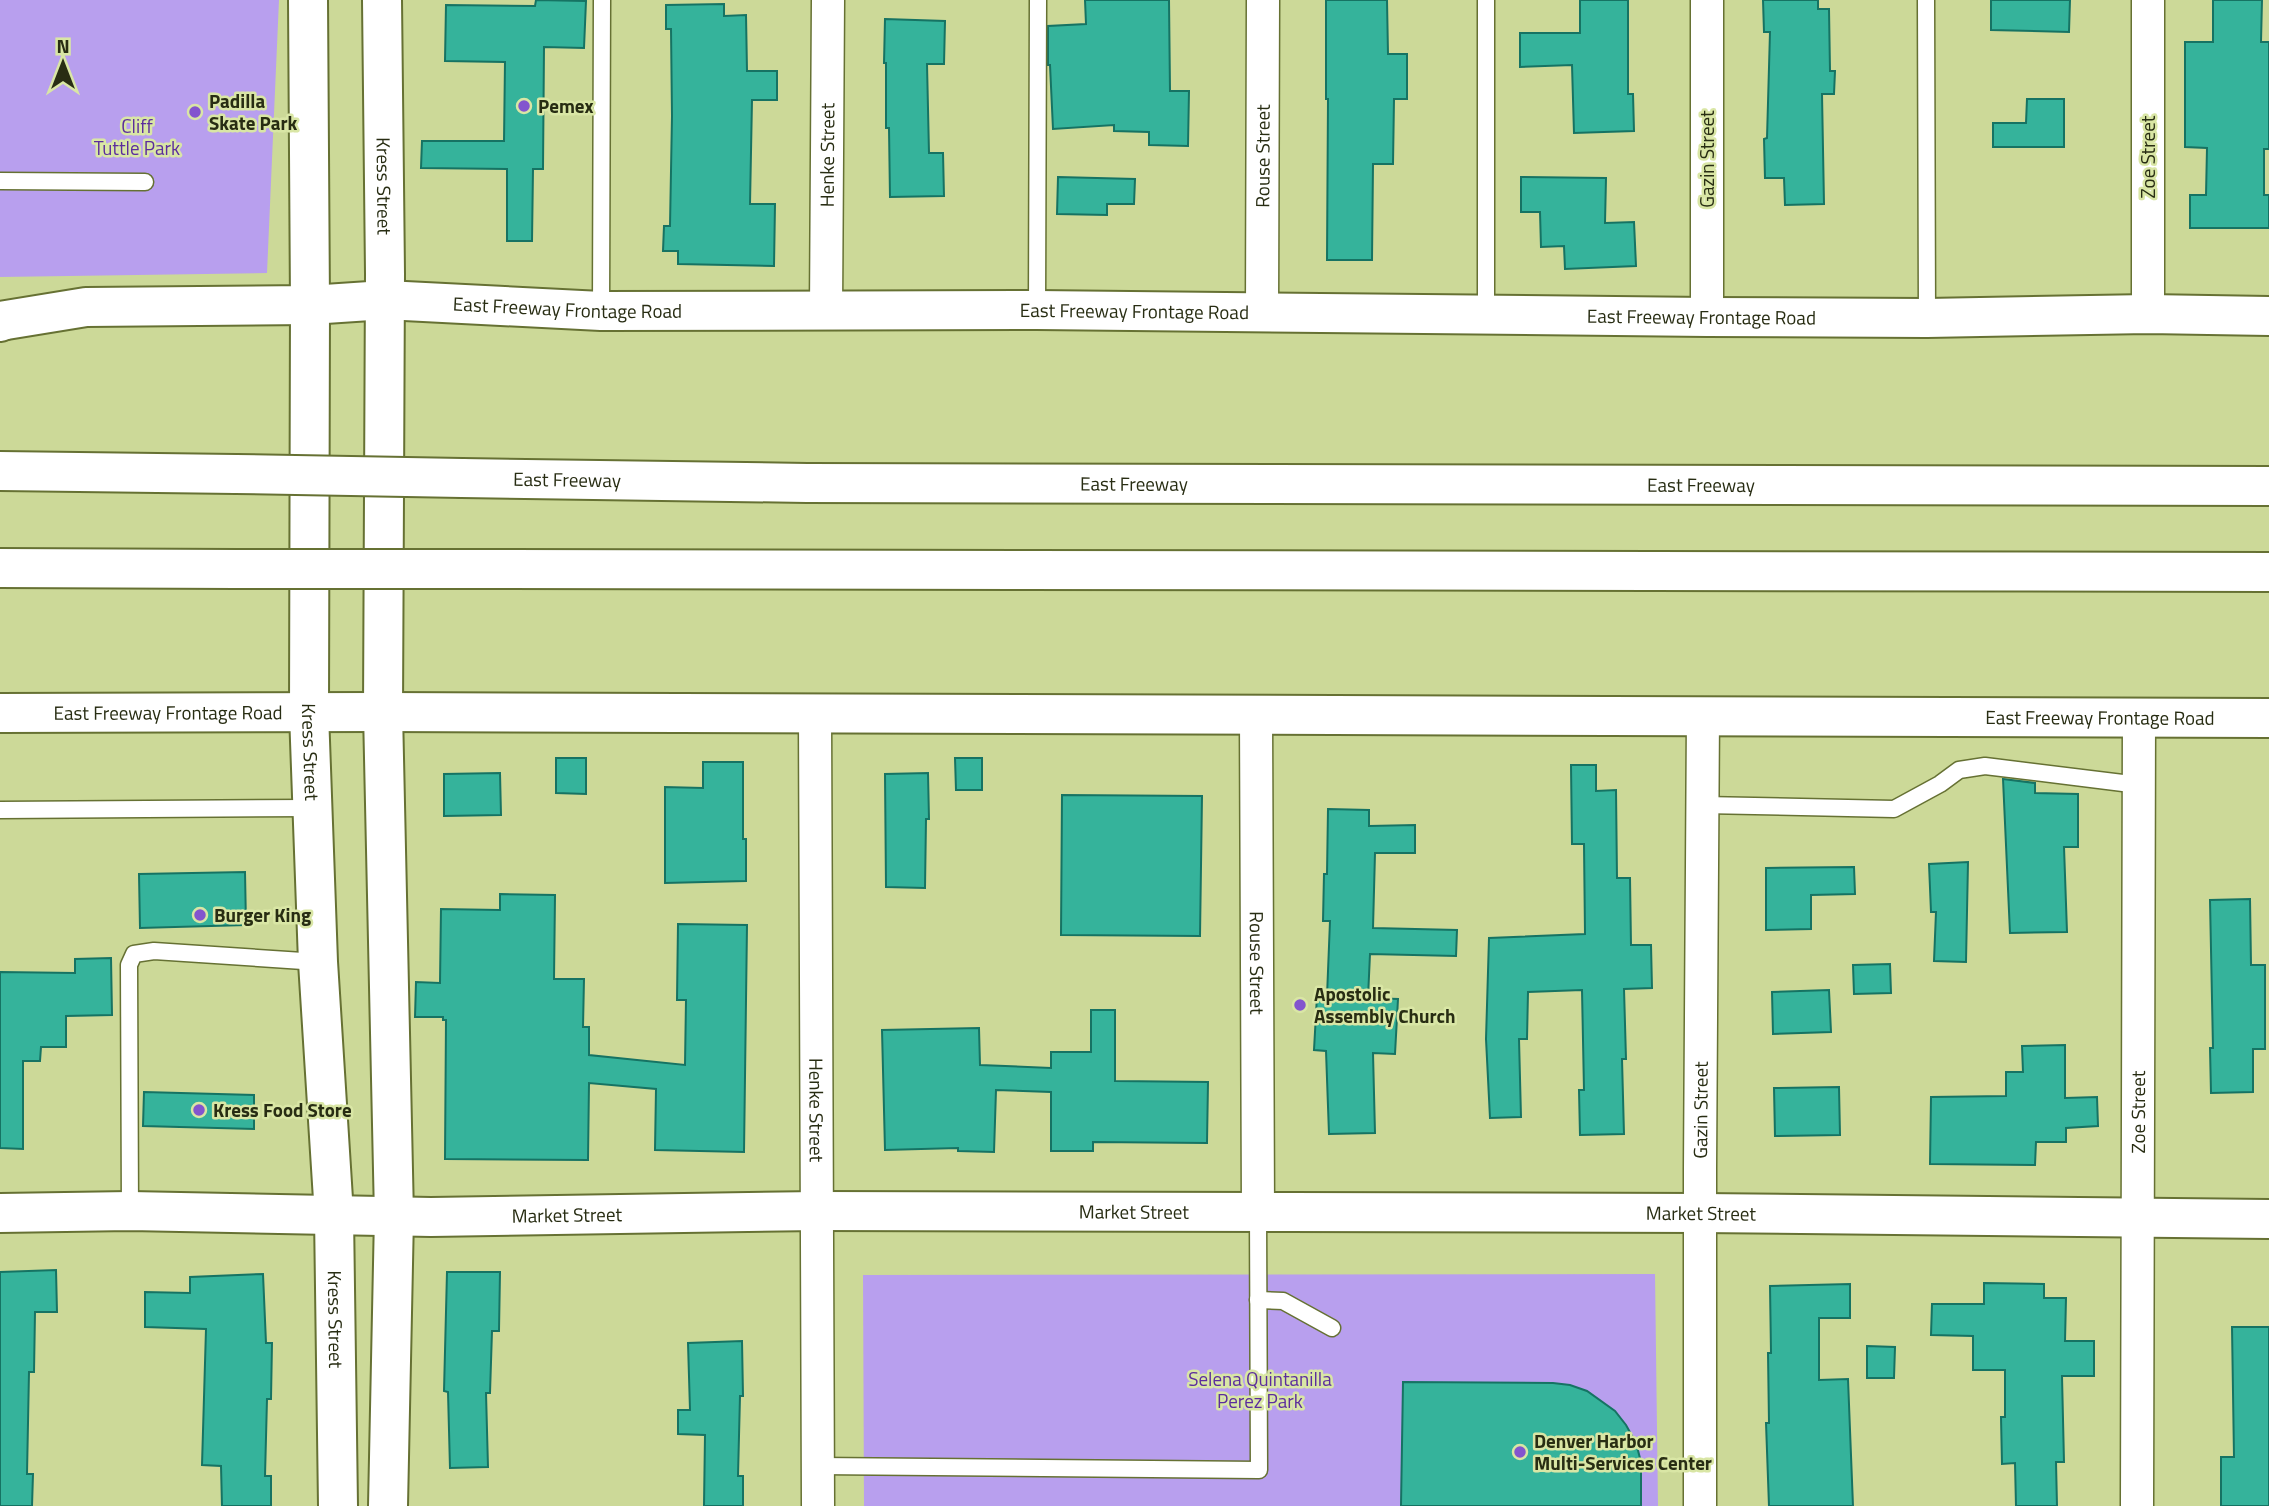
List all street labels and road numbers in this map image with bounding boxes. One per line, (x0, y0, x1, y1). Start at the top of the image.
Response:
street label: Henke Street (812, 102, 841, 207)
street label: Rouse Street (1247, 104, 1277, 208)
street label: Gazin Street (1692, 110, 1721, 208)
street label: Zoe Street (2133, 115, 2162, 198)
street label: Kress Street (370, 137, 400, 235)
street label: East Freeway Frontage Road (452, 288, 682, 325)
street label: East Freeway Frontage Road (1020, 295, 1249, 326)
street label: East Freeway Frontage Road (1587, 301, 1816, 331)
street label: East Freeway (513, 464, 621, 494)
street label: East Freeway (1080, 469, 1188, 498)
street label: East Freeway (1647, 470, 1755, 499)
street label: East Freeway Frontage Road (53, 697, 283, 727)
street label: East Freeway Frontage Road (1985, 702, 2215, 732)
street label: Kress Street (295, 703, 327, 802)
street label: Rouse Street (1243, 911, 1272, 1015)
street label: Henke Street (802, 1058, 832, 1162)
street label: Gazin Street (1685, 1061, 1715, 1159)
street label: Zoe Street (2123, 1070, 2152, 1153)
street label: Market Street (1079, 1197, 1189, 1226)
street label: Market Street (1646, 1198, 1757, 1228)
street label: Market Street (511, 1199, 623, 1230)
street label: Kress Street (321, 1270, 351, 1369)

